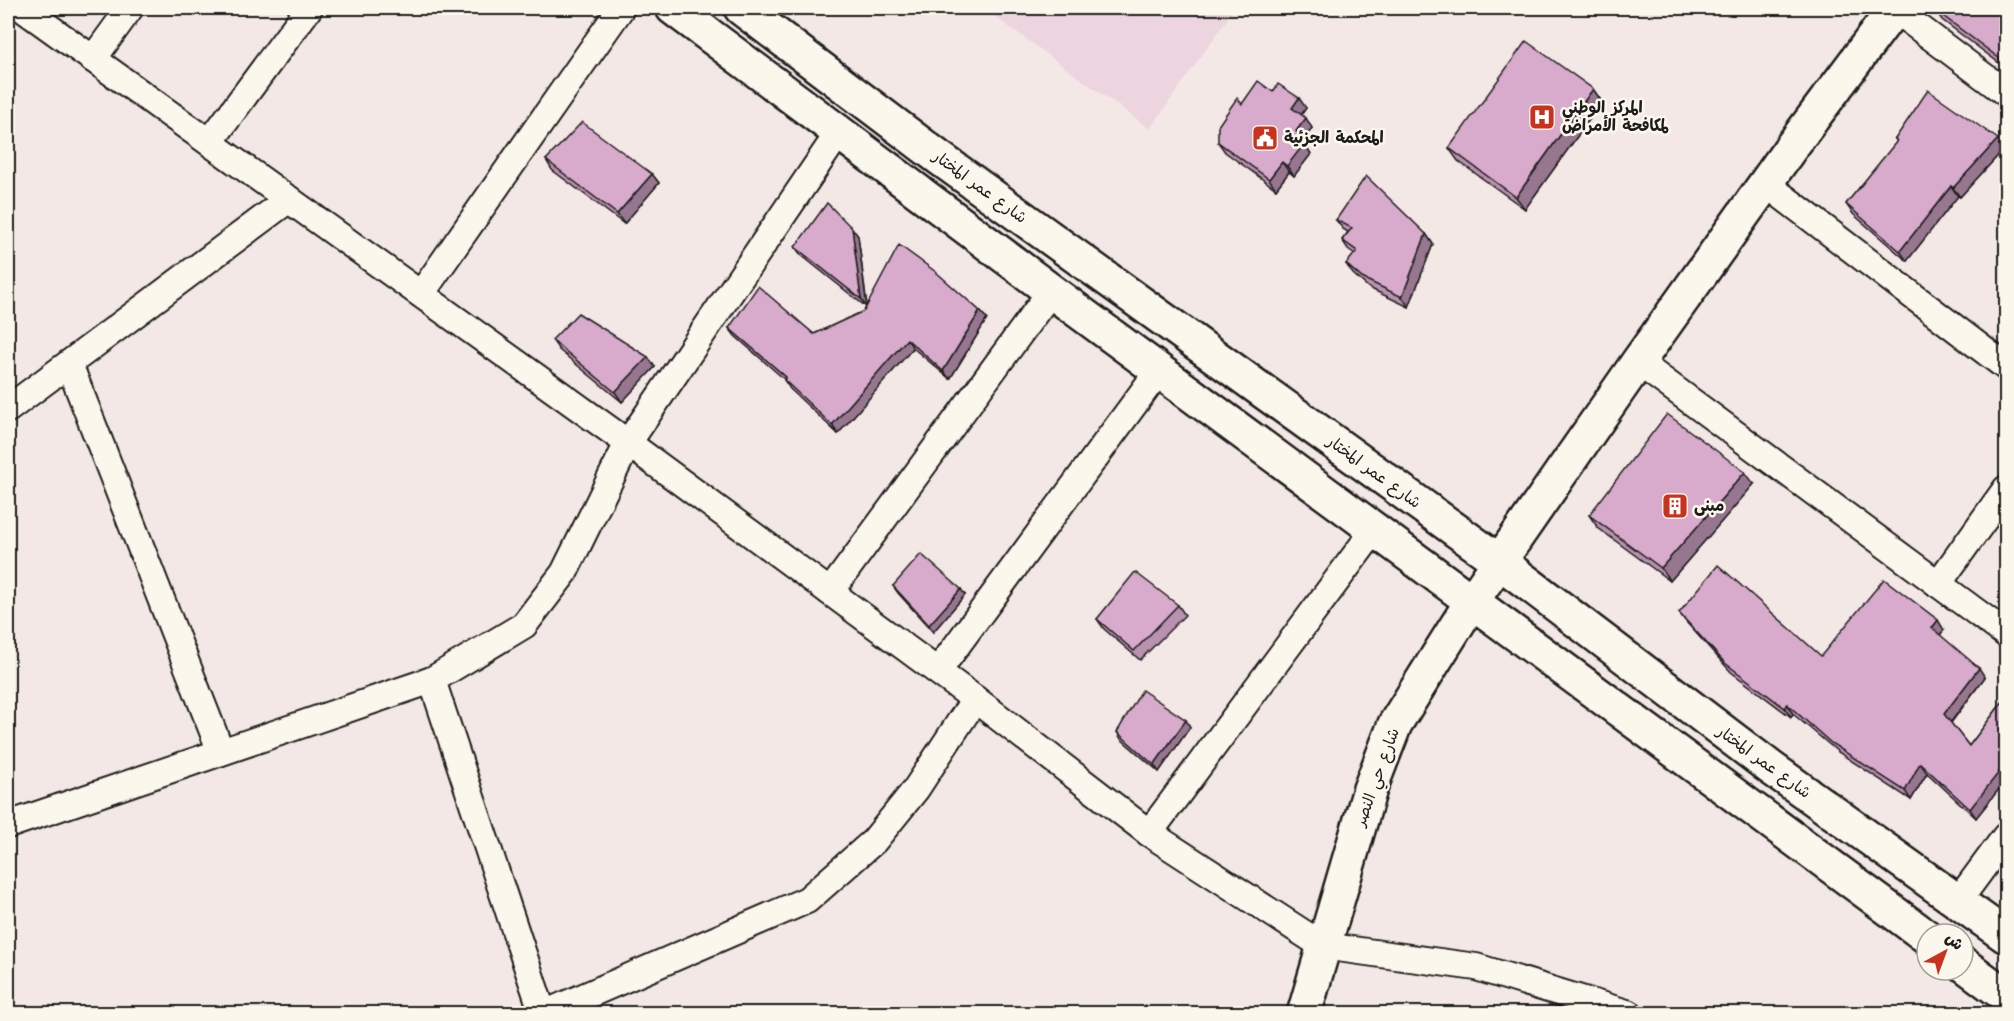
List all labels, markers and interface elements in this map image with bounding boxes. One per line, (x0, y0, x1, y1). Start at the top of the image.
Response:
place label: المركز الوطني لمكافحة الأمراض (1562, 97, 1669, 137)
hospital icon: المركز الوطني لمكافحة الأمراض (1527, 102, 1557, 132)
public building icon: المحكمة الجزئية (1250, 123, 1280, 153)
place label: المحكمة الجزئية (1284, 127, 1384, 149)
street label: شارع عمر المختار (927, 144, 1031, 229)
street label: شارع عمر المختار (1321, 429, 1425, 514)
building icon: مبنى (1660, 491, 1690, 521)
place label: مبنى (1694, 495, 1724, 517)
street label: شارع عمر المختار (1711, 719, 1815, 804)
street label: شارع حي النصر (1348, 725, 1408, 832)
north arrow (1915, 922, 1975, 982)
text: ش (1940, 927, 1968, 956)

